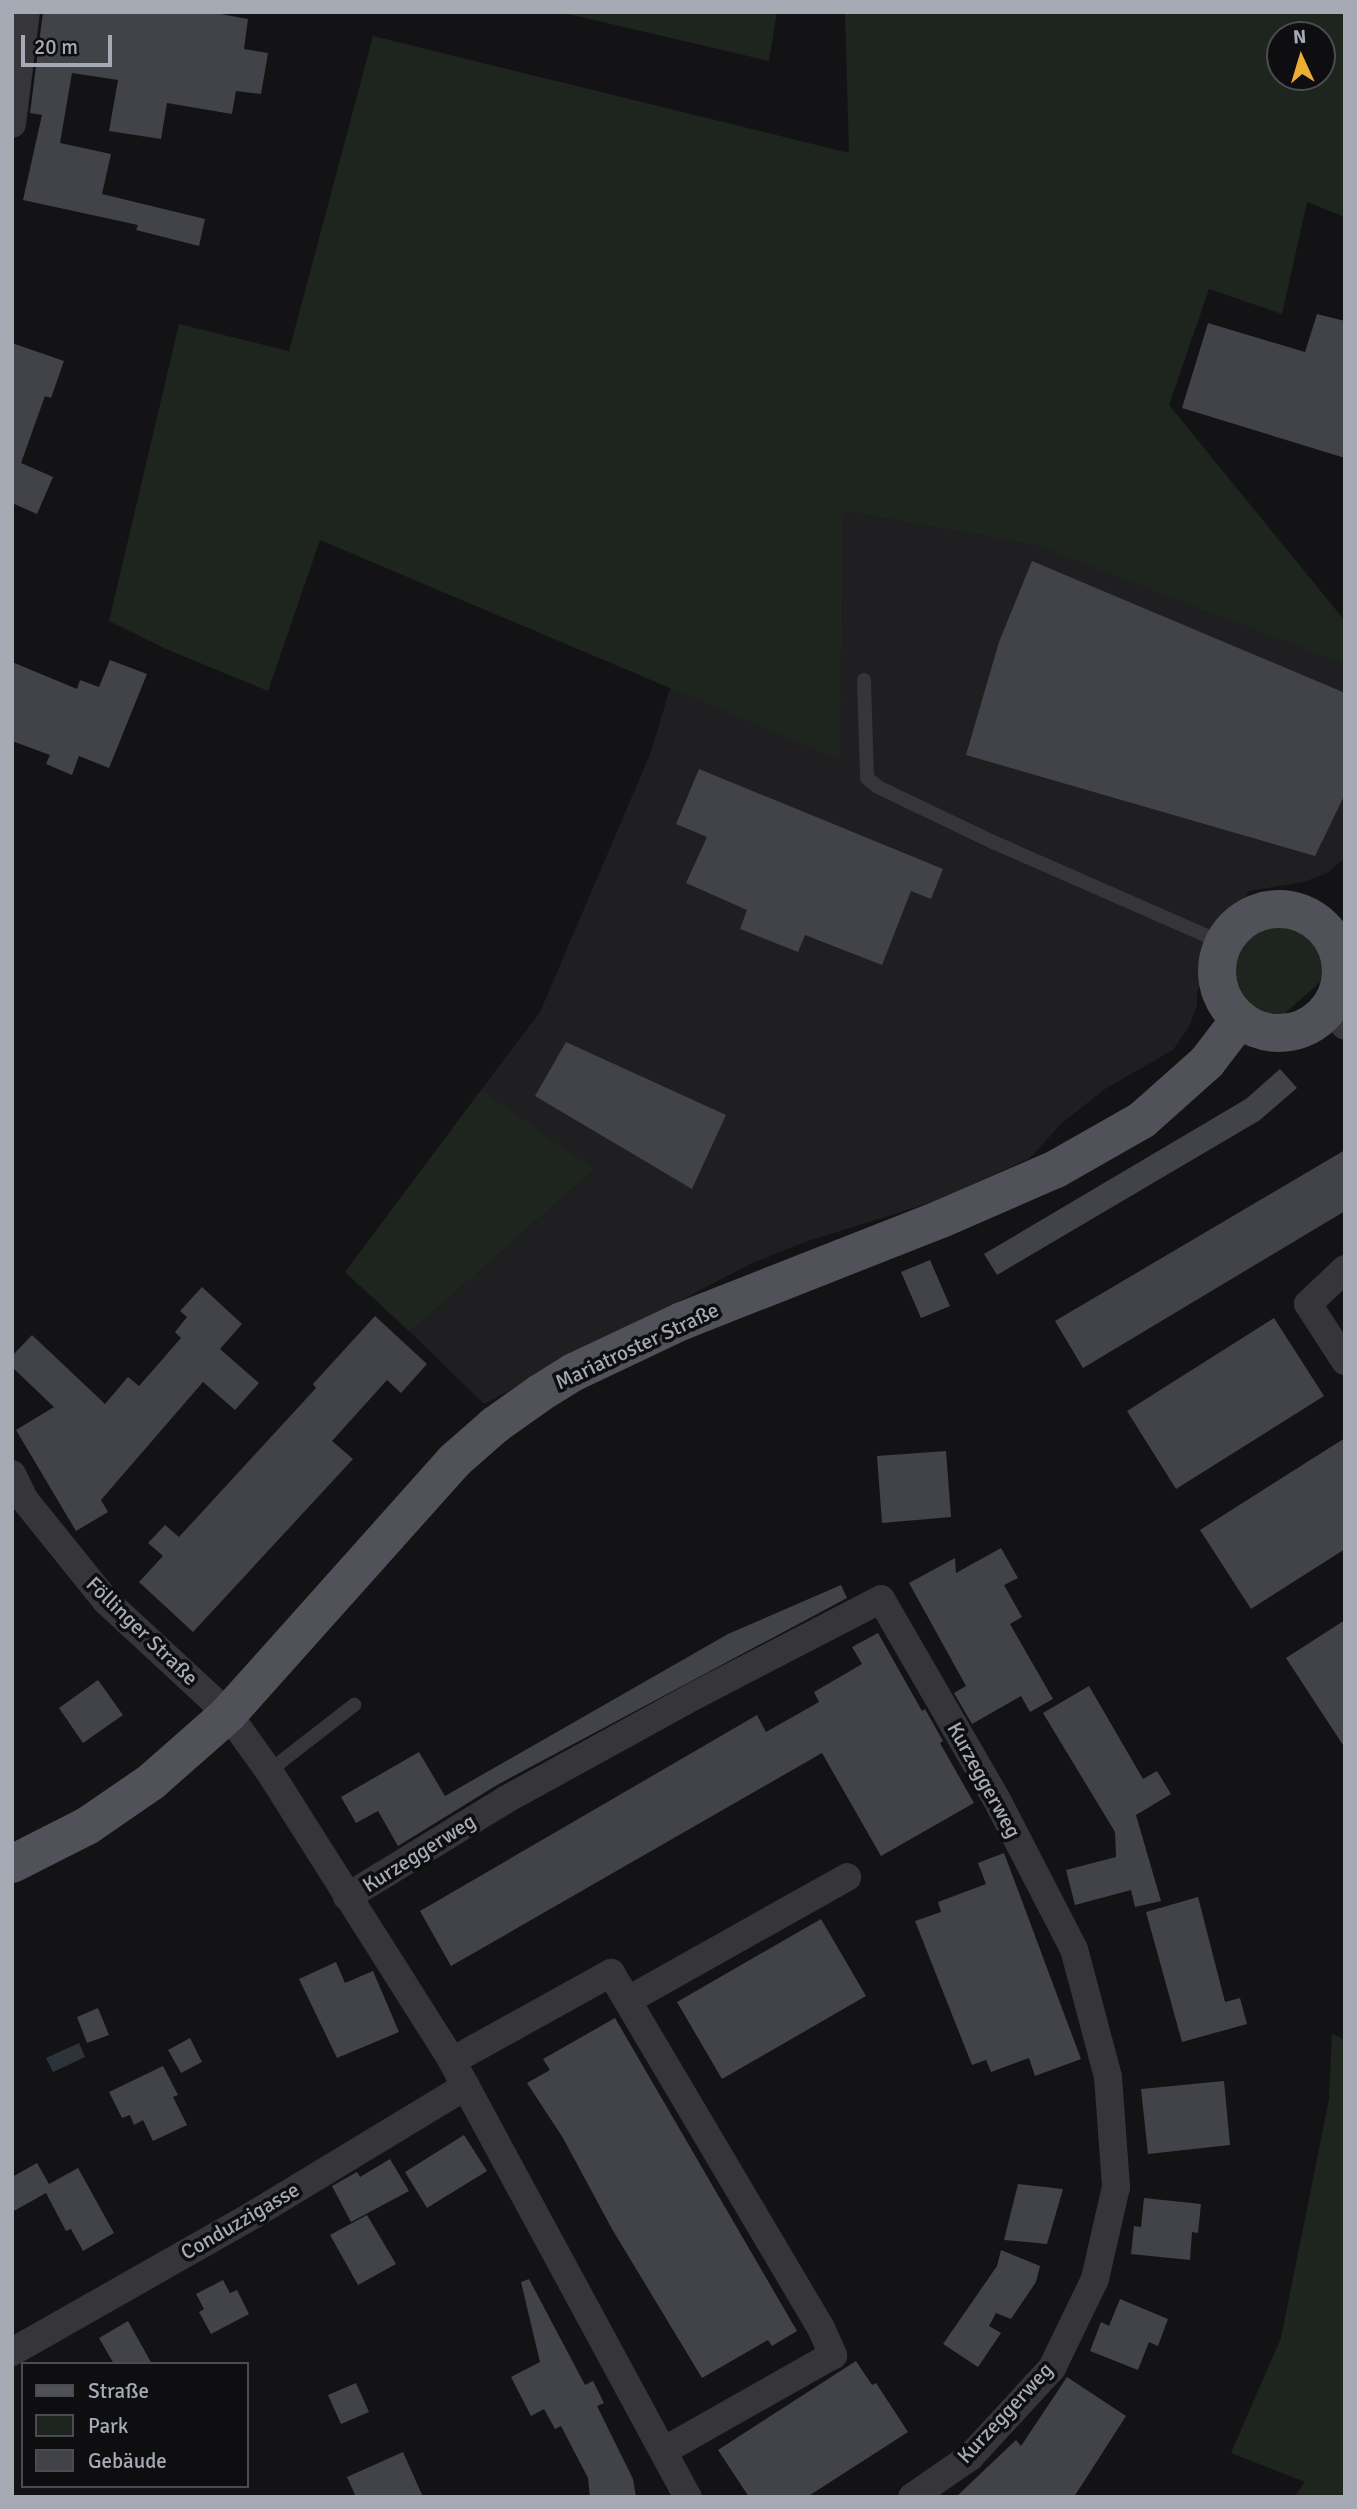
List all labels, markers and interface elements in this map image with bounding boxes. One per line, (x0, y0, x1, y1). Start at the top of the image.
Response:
scale bar (24, 21, 116, 65)
north arrow (1266, 21, 1336, 91)
text: N (1292, 25, 1307, 49)
text: 20 m (34, 34, 78, 60)
street label: Mariatroster Straße (551, 1297, 723, 1395)
street label: Föllinger Straße (81, 1571, 203, 1691)
street label: Kurzeggerweg (942, 1718, 1026, 1842)
street label: Kurzeggerweg (358, 1808, 480, 1898)
street label: Conduzzigasse (176, 2177, 304, 2265)
street label: Kurzeggerweg (952, 2357, 1058, 2469)
legend (21, 2362, 248, 2488)
text: Straße (88, 2378, 149, 2404)
text: Park (88, 2413, 128, 2439)
text: Gebäude (88, 2448, 167, 2474)

